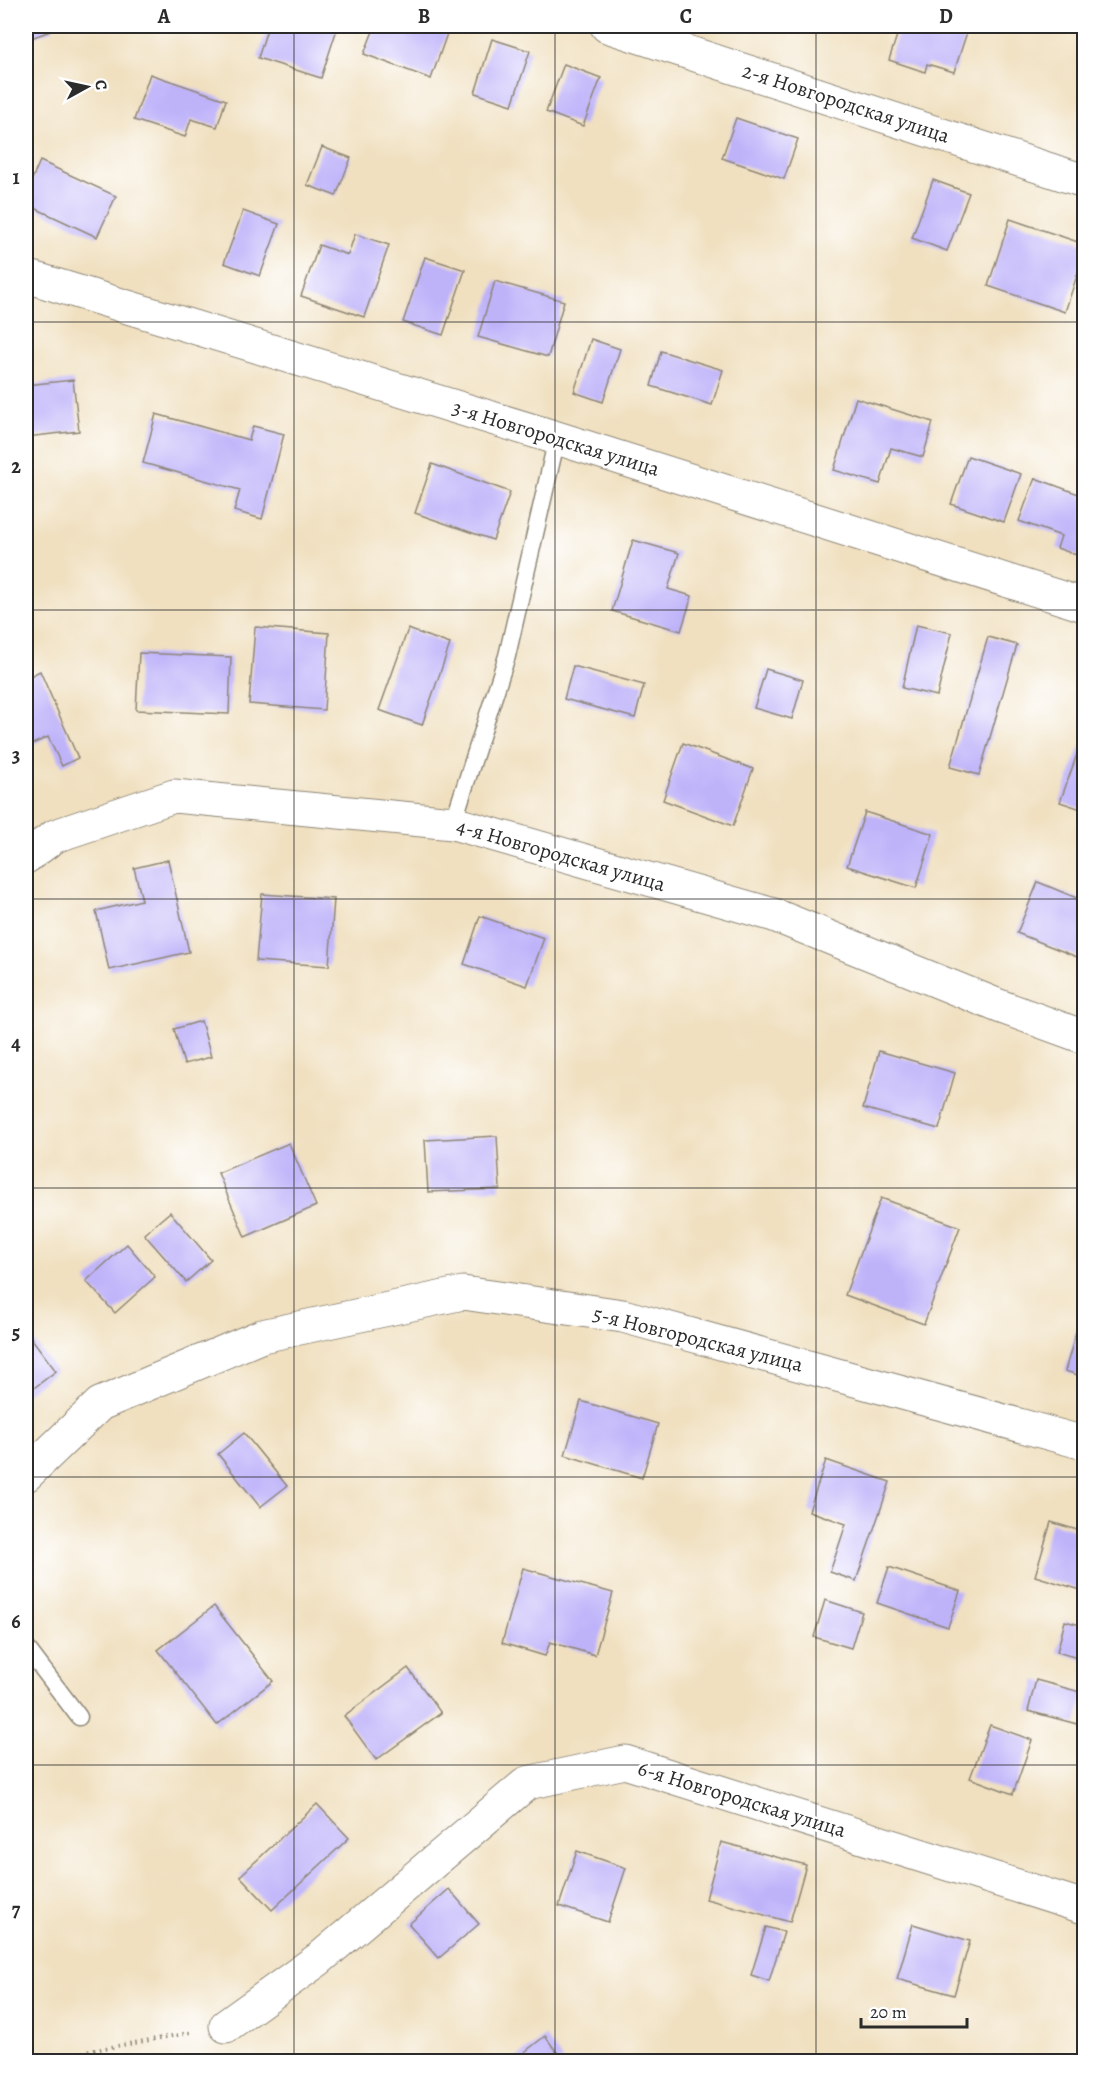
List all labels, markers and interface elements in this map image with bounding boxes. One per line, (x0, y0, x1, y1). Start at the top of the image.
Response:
text: A (157, 3, 171, 30)
text: B (418, 3, 430, 30)
text: C (680, 3, 692, 30)
text: D (939, 3, 953, 30)
street label: 2-я Новгородская улица (739, 56, 954, 150)
north arrow (57, 57, 117, 117)
text: С (89, 79, 112, 92)
text: 1 (12, 164, 20, 191)
street label: 3-я Новгородская улица (449, 393, 663, 483)
text: 2 (11, 453, 21, 480)
text: 3 (12, 742, 20, 769)
street label: 4-я Новгородская улица (453, 812, 669, 898)
text: 4 (11, 1030, 21, 1057)
street label: 5-я Новгородская улица (590, 1299, 806, 1379)
text: 5 (12, 1319, 20, 1346)
text: 6 (11, 1608, 21, 1635)
street label: 6-я Новгородская улица (635, 1754, 850, 1844)
text: 7 (12, 1896, 21, 1923)
scale bar (861, 1991, 968, 2029)
text: 20 m (870, 2000, 907, 2024)

